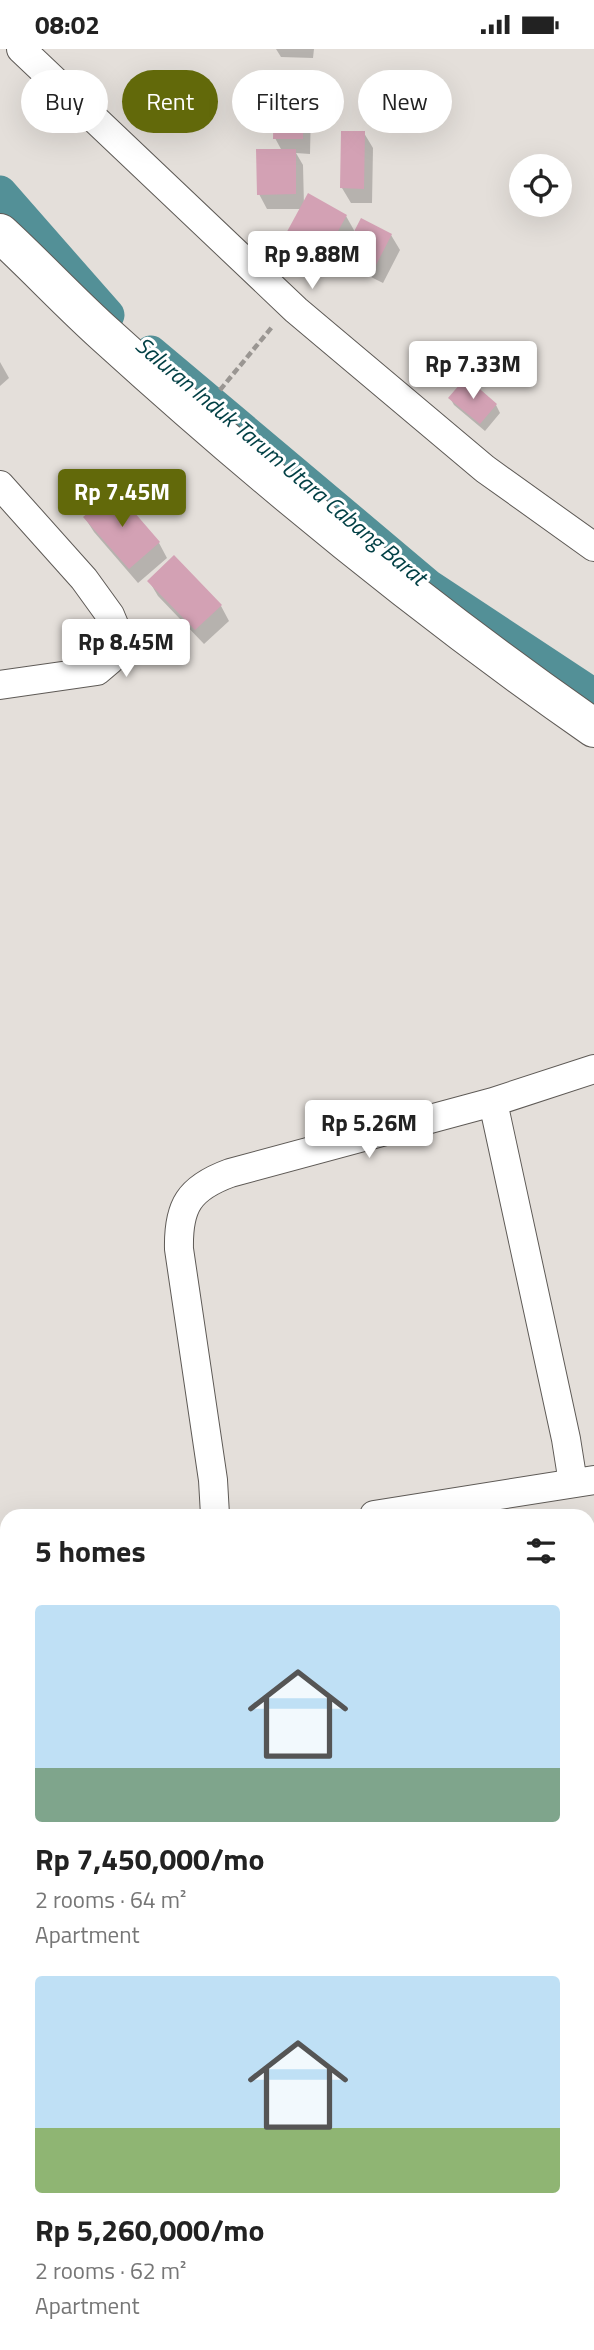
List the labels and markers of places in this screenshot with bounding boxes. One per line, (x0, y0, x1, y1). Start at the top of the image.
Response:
pin: Rp 9.88M (240, 231, 384, 291)
pin: Rp 7.33M (401, 341, 545, 401)
pin: Rp 7.45M (50, 469, 194, 529)
pin: Rp 8.45M (54, 619, 198, 679)
pin: Rp 5.26M (297, 1101, 441, 1160)

